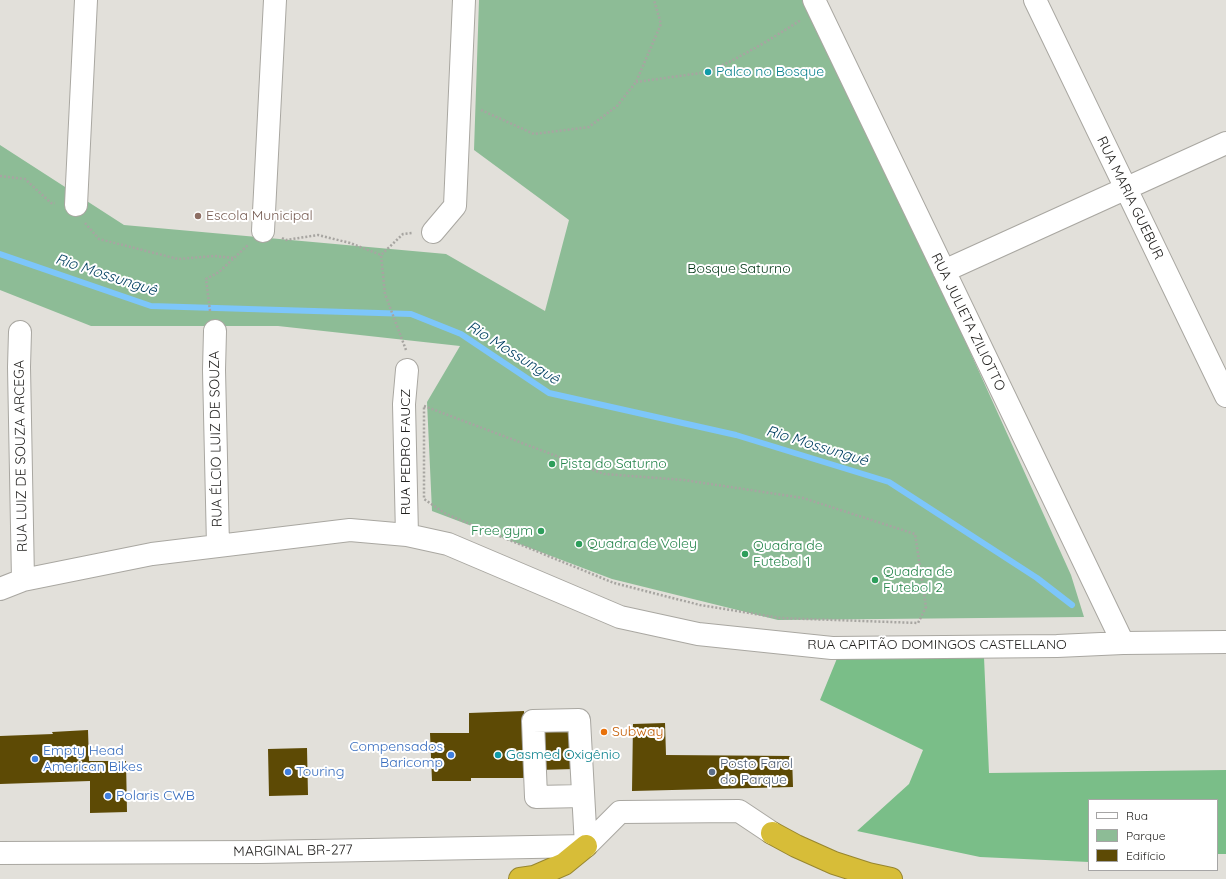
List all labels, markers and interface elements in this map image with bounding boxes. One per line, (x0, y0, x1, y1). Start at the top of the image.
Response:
place label: Palco no Bosque (716, 64, 824, 80)
marker: Palco no Bosque (703, 67, 713, 77)
street label: RUA MARIA GUEBUR (1093, 134, 1167, 262)
place label: Escola Municipal (206, 208, 313, 224)
marker: Escola Municipal (193, 211, 203, 221)
water label: Rio Mossunguê (53, 250, 159, 300)
street label: RUA JULIETA ZILIOTTO (927, 250, 1009, 394)
park label: Bosque Saturno (687, 261, 791, 277)
water label: Rio Mossunguê (464, 317, 562, 389)
street label: RUA ÉLCIO LUIZ DE SOUZA (206, 351, 226, 527)
street label: RUA LUIZ DE SOUZA ARCEGA (11, 360, 31, 552)
street label: RUA PEDRO FAUCZ (398, 389, 414, 515)
water label: Rio Mossunguê (764, 422, 870, 470)
place label: Pista do Saturno (560, 456, 667, 472)
marker: Pista do Saturno (547, 459, 557, 469)
place label: Free gym (471, 523, 533, 539)
marker: Free gym (536, 526, 546, 536)
place label: Quadra de Voley (587, 536, 697, 552)
place label: Quadra de Futebol 1 (753, 538, 823, 570)
marker: Quadra de Voley (574, 539, 584, 549)
marker: Quadra de Futebol 1 (740, 549, 750, 559)
place label: Quadra de Futebol 2 (883, 564, 953, 596)
marker: Quadra de Futebol 2 (870, 575, 880, 585)
street label: RUA CAPITÃO DOMINGOS CASTELLANO (807, 637, 1067, 653)
place label: Subway (612, 724, 663, 740)
marker: Subway (599, 727, 609, 737)
place label: Compensados Baricomp (349, 739, 443, 772)
place label: Empty Head American Bikes (43, 743, 143, 776)
place label: Gasmed Oxigênio (506, 747, 620, 763)
marker: Compensados Baricomp (446, 750, 456, 760)
marker: Gasmed Oxigênio (493, 750, 503, 760)
marker: Empty Head American Bikes (30, 754, 40, 764)
place label: Posto Farol do Parque (720, 756, 793, 788)
place label: Touring (296, 764, 344, 780)
marker: Touring (283, 767, 293, 777)
marker: Posto Farol do Parque (707, 767, 717, 777)
place label: Polaris CWB (116, 788, 195, 804)
marker: Polaris CWB (103, 791, 113, 801)
legend (1088, 799, 1218, 871)
text: Rua (1126, 808, 1148, 823)
text: Parque (1126, 828, 1166, 843)
street label: MARGINAL BR-277 (233, 842, 353, 860)
text: Edifício (1126, 848, 1166, 863)

